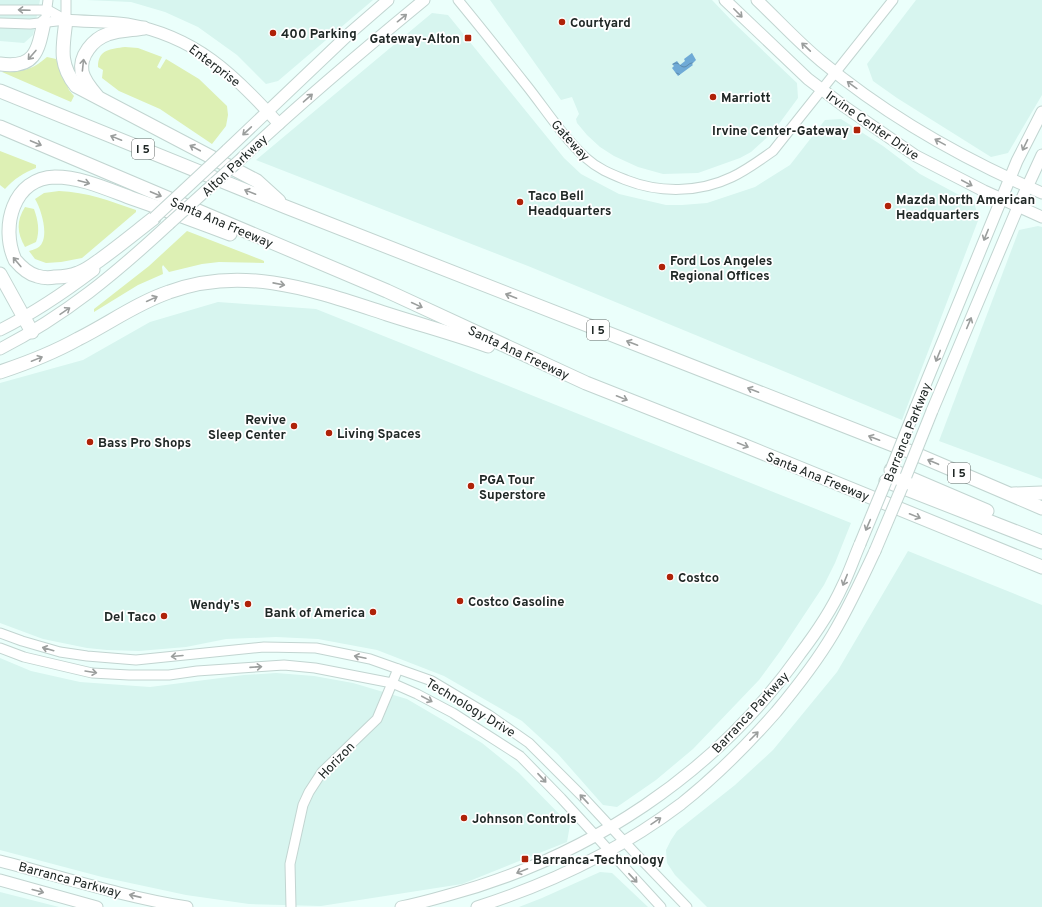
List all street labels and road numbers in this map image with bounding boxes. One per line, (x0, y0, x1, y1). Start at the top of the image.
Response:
street label: Enterprise (185, 42, 243, 91)
street label: Irvine Center Drive (822, 89, 921, 165)
street label: Gateway (547, 117, 592, 165)
street label: Alton Parkway (199, 132, 272, 201)
road number: I 5 (132, 139, 154, 159)
street label: Santa Ana Freeway (167, 195, 275, 253)
road number: I 5 (587, 320, 609, 340)
street label: Santa Ana Freeway (465, 323, 572, 384)
street label: Barranca Parkway (882, 381, 936, 485)
street label: Santa Ana Freeway (763, 450, 871, 506)
road number: I 5 (948, 463, 970, 483)
street label: Barranca Parkway (710, 669, 793, 757)
street label: Technology Drive (422, 676, 518, 742)
street label: Horizon (316, 739, 359, 783)
street label: Barranca Parkway (16, 860, 123, 902)

